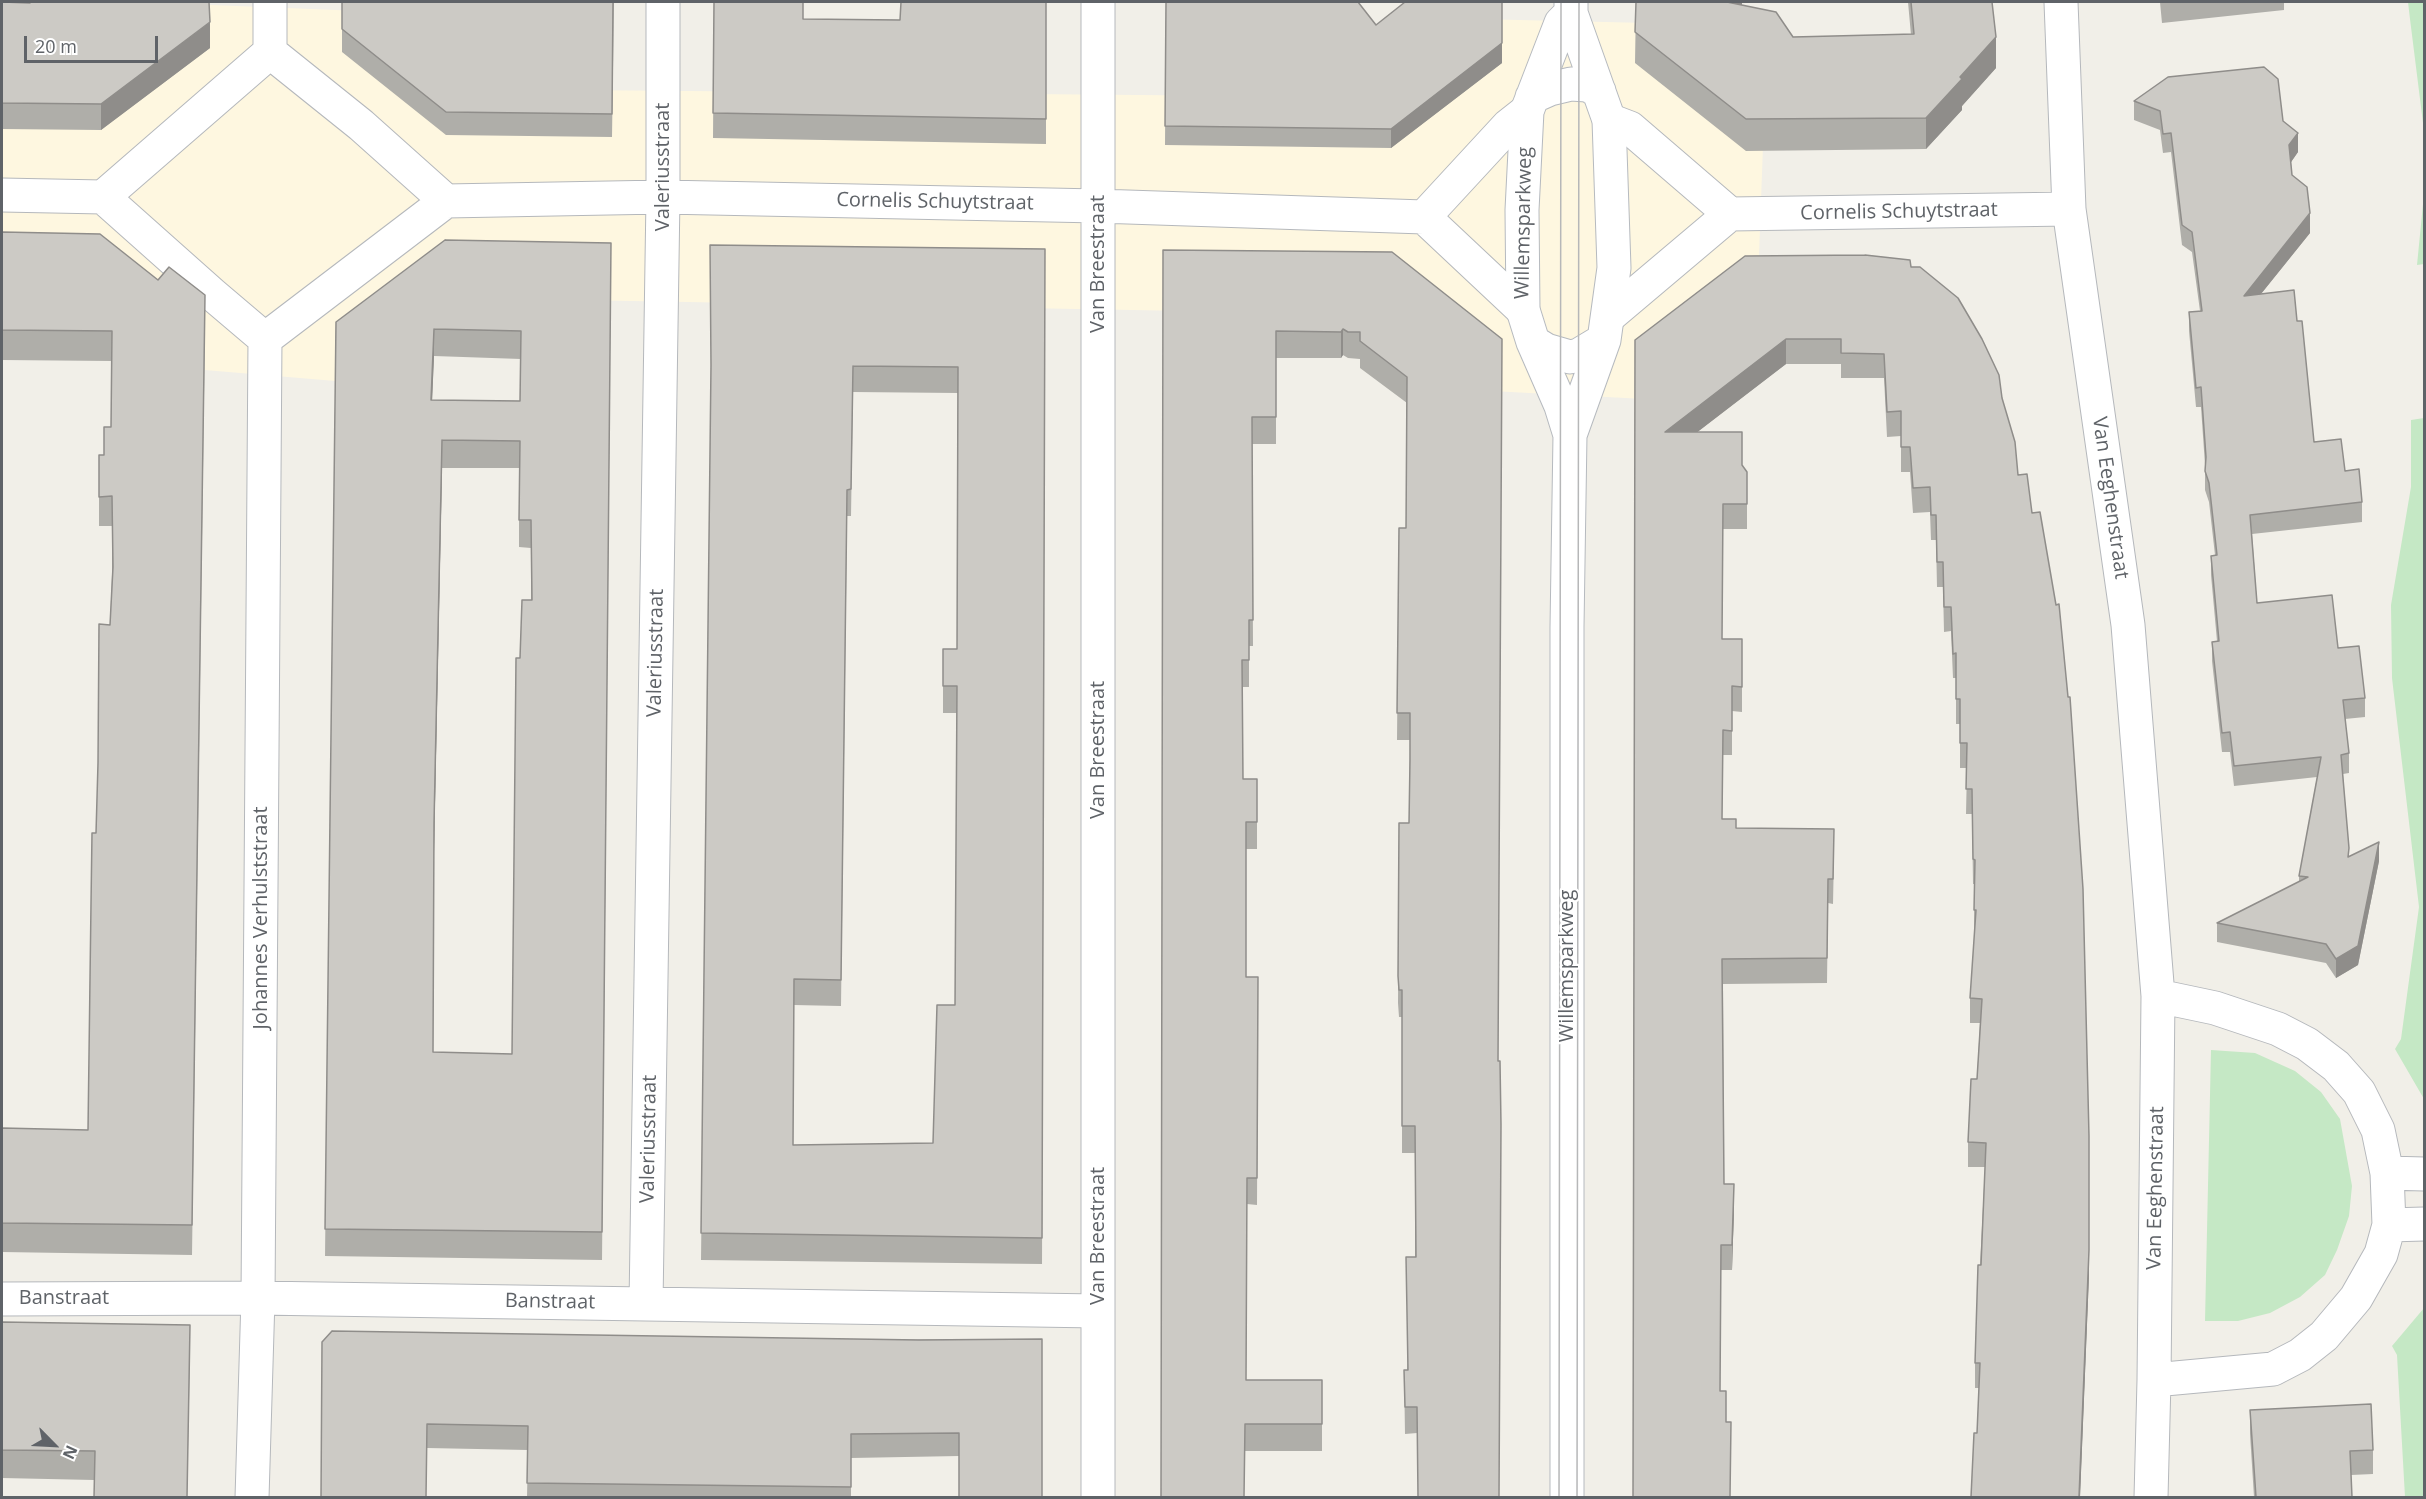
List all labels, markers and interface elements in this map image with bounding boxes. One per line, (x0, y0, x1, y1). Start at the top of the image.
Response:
scale bar (27, 24, 160, 62)
text: 20 m (35, 34, 77, 58)
street label: Valeriusstraat (651, 103, 675, 231)
street label: Willemsparkweg (1511, 147, 1537, 299)
street label: Cornelis Schuytstraat (836, 188, 1034, 216)
street label: Van Breestraat (1086, 195, 1110, 333)
street label: Cornelis Schuytstraat (1800, 198, 1998, 226)
street label: Van Eeghenstraat (2087, 415, 2133, 581)
street label: Valeriusstraat (643, 589, 669, 717)
street label: Van Breestraat (1086, 681, 1110, 819)
street label: Johannes Verhulststraat (249, 806, 273, 1030)
street label: Willemsparkweg (1555, 890, 1579, 1042)
street label: Valeriusstraat (636, 1075, 662, 1203)
street label: Van Eeghenstraat (2143, 1106, 2169, 1270)
street label: Van Breestraat (1086, 1167, 1110, 1305)
street label: Banstraat (19, 1286, 109, 1310)
street label: Banstraat (505, 1289, 595, 1315)
north arrow (24, 1415, 84, 1475)
text: N (58, 1442, 83, 1463)

